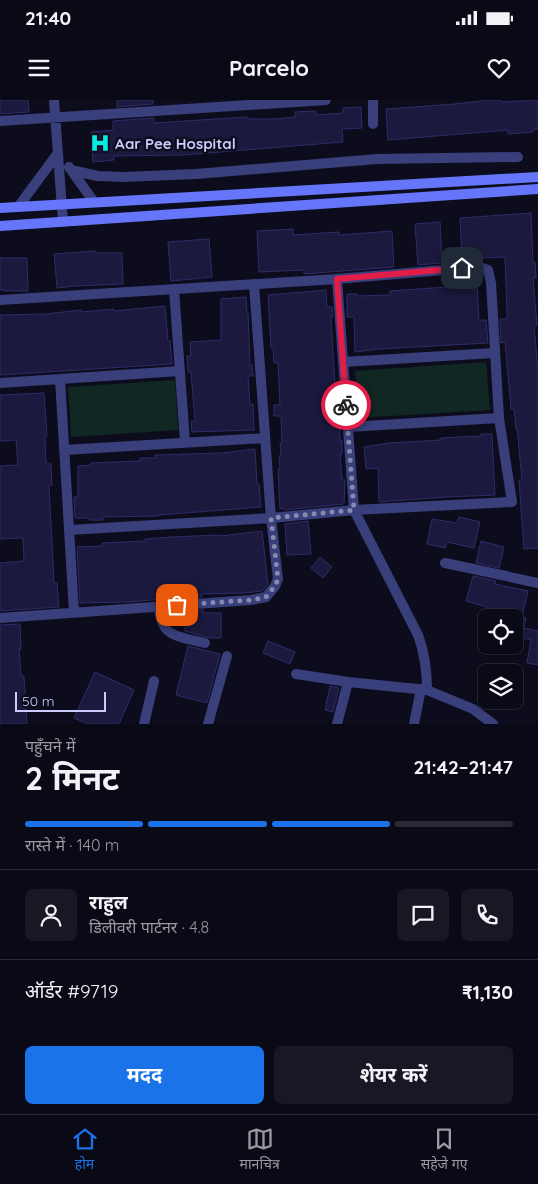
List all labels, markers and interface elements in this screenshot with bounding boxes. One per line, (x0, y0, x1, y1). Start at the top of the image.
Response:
text: 21:40 (25, 6, 71, 30)
icon: menu (25, 54, 53, 82)
text: Parcelo (229, 54, 309, 82)
icon: heart (485, 54, 513, 82)
hospital icon: Aar Pee Hospital (89, 132, 111, 154)
place label: Aar Pee Hospital (115, 134, 236, 153)
pin (441, 247, 483, 289)
icon: home (448, 254, 476, 282)
courier (321, 380, 371, 430)
icon: bike (332, 391, 360, 419)
pin (156, 584, 198, 626)
icon: bag (163, 591, 191, 619)
map controls (478, 609, 523, 709)
button: locate (478, 609, 523, 654)
button: layers (478, 664, 523, 709)
scale bar (15, 689, 106, 712)
text: 50 m (22, 692, 55, 710)
text: पहुँचने में (25, 736, 76, 756)
text: 21:42–21:47 (413, 755, 513, 779)
text: 2 मिनट (25, 758, 119, 798)
text: रास्ते में · 140 m (25, 835, 119, 855)
button: person (25, 889, 77, 941)
button: chat (397, 889, 449, 941)
button: phone (461, 889, 513, 941)
text: राहुल (89, 890, 128, 914)
text: डिलीवरी पार्टनर · 4.8 (89, 917, 209, 937)
text: ऑर्डर #9719 (25, 979, 118, 1003)
text: ₹1,130 (462, 980, 513, 1004)
button: मदद (25, 1046, 264, 1104)
button: शेयर करें (274, 1046, 513, 1104)
tab: होम (71, 1125, 99, 1175)
tab: मानचित्र (240, 1125, 280, 1175)
tab: सहेजे गए (421, 1125, 467, 1175)

